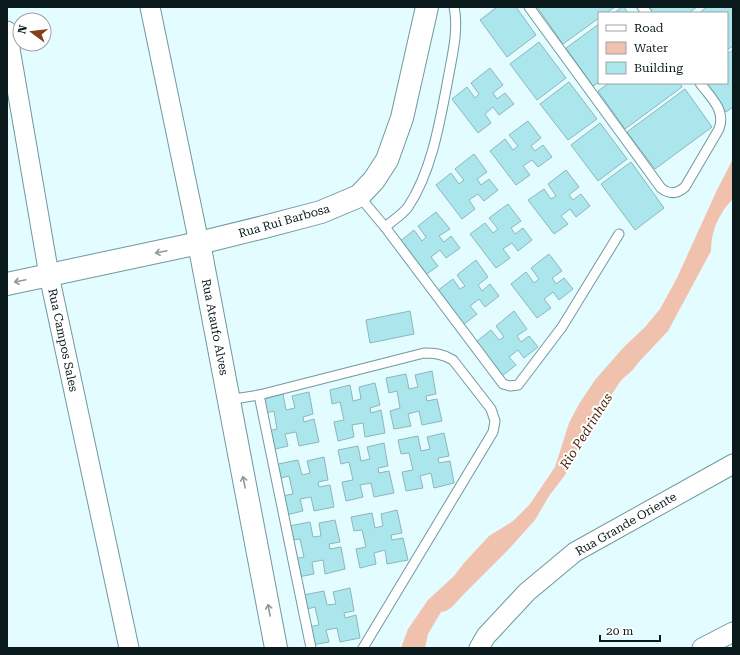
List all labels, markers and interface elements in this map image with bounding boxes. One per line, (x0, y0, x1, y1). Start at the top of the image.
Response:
north arrow (12, 12, 52, 52)
legend (598, 12, 728, 84)
text: Road (634, 21, 664, 35)
text: N (15, 23, 30, 35)
text: Water (634, 41, 668, 55)
text: Building (634, 61, 683, 75)
street label: Rua Rui Barbosa (237, 201, 332, 241)
one-way arrow (155, 248, 168, 256)
one-way arrow (14, 278, 27, 286)
street label: Rua Ataufo Alves (199, 278, 231, 377)
street label: Rua Campos Sales (45, 287, 81, 393)
water label: Rio Pedrinhas (556, 390, 615, 472)
one-way arrow (240, 476, 248, 489)
street label: Rua Grande Oriente (573, 489, 679, 559)
one-way arrow (264, 604, 272, 617)
scale bar (600, 617, 660, 643)
text: 20 m (606, 624, 633, 638)

